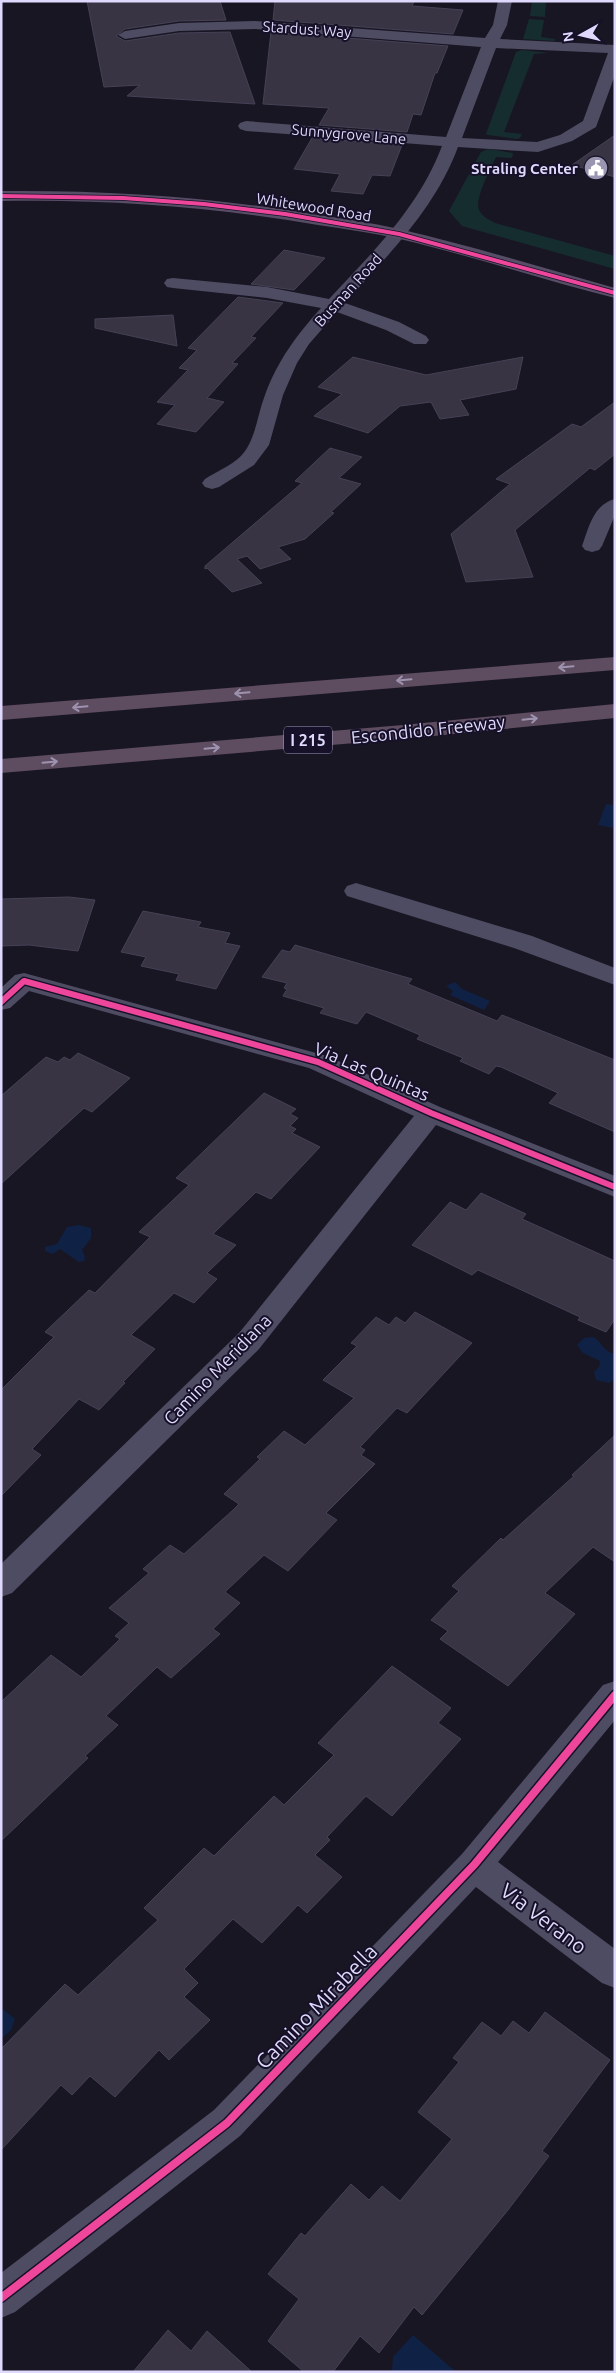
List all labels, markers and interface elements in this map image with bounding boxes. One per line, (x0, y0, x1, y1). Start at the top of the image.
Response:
north arrow (556, 10, 606, 60)
street label: Stardust Way (262, 17, 352, 41)
text: N (559, 31, 577, 43)
street label: Sunnygrove Lane (291, 121, 407, 147)
public building icon: Straling Center (583, 155, 609, 181)
place label: Straling Center (471, 160, 579, 177)
street label: Whitewood Road (255, 190, 373, 224)
street label: Busman Road (311, 250, 385, 330)
one-way arrow (558, 662, 574, 671)
one-way arrow (396, 675, 412, 685)
one-way arrow (235, 689, 251, 698)
one-way arrow (73, 702, 89, 711)
street label: Escondido Freeway (350, 711, 506, 747)
one-way arrow (522, 714, 538, 724)
road number: I 215 (284, 726, 332, 754)
one-way arrow (203, 744, 219, 753)
one-way arrow (42, 757, 58, 767)
street label: Via Las Quintas (311, 1038, 433, 1105)
street label: Camino Meridiana (159, 1310, 275, 1428)
street label: Via Verano (496, 1878, 592, 1958)
street label: Camino Mirabella (250, 1939, 382, 2073)

